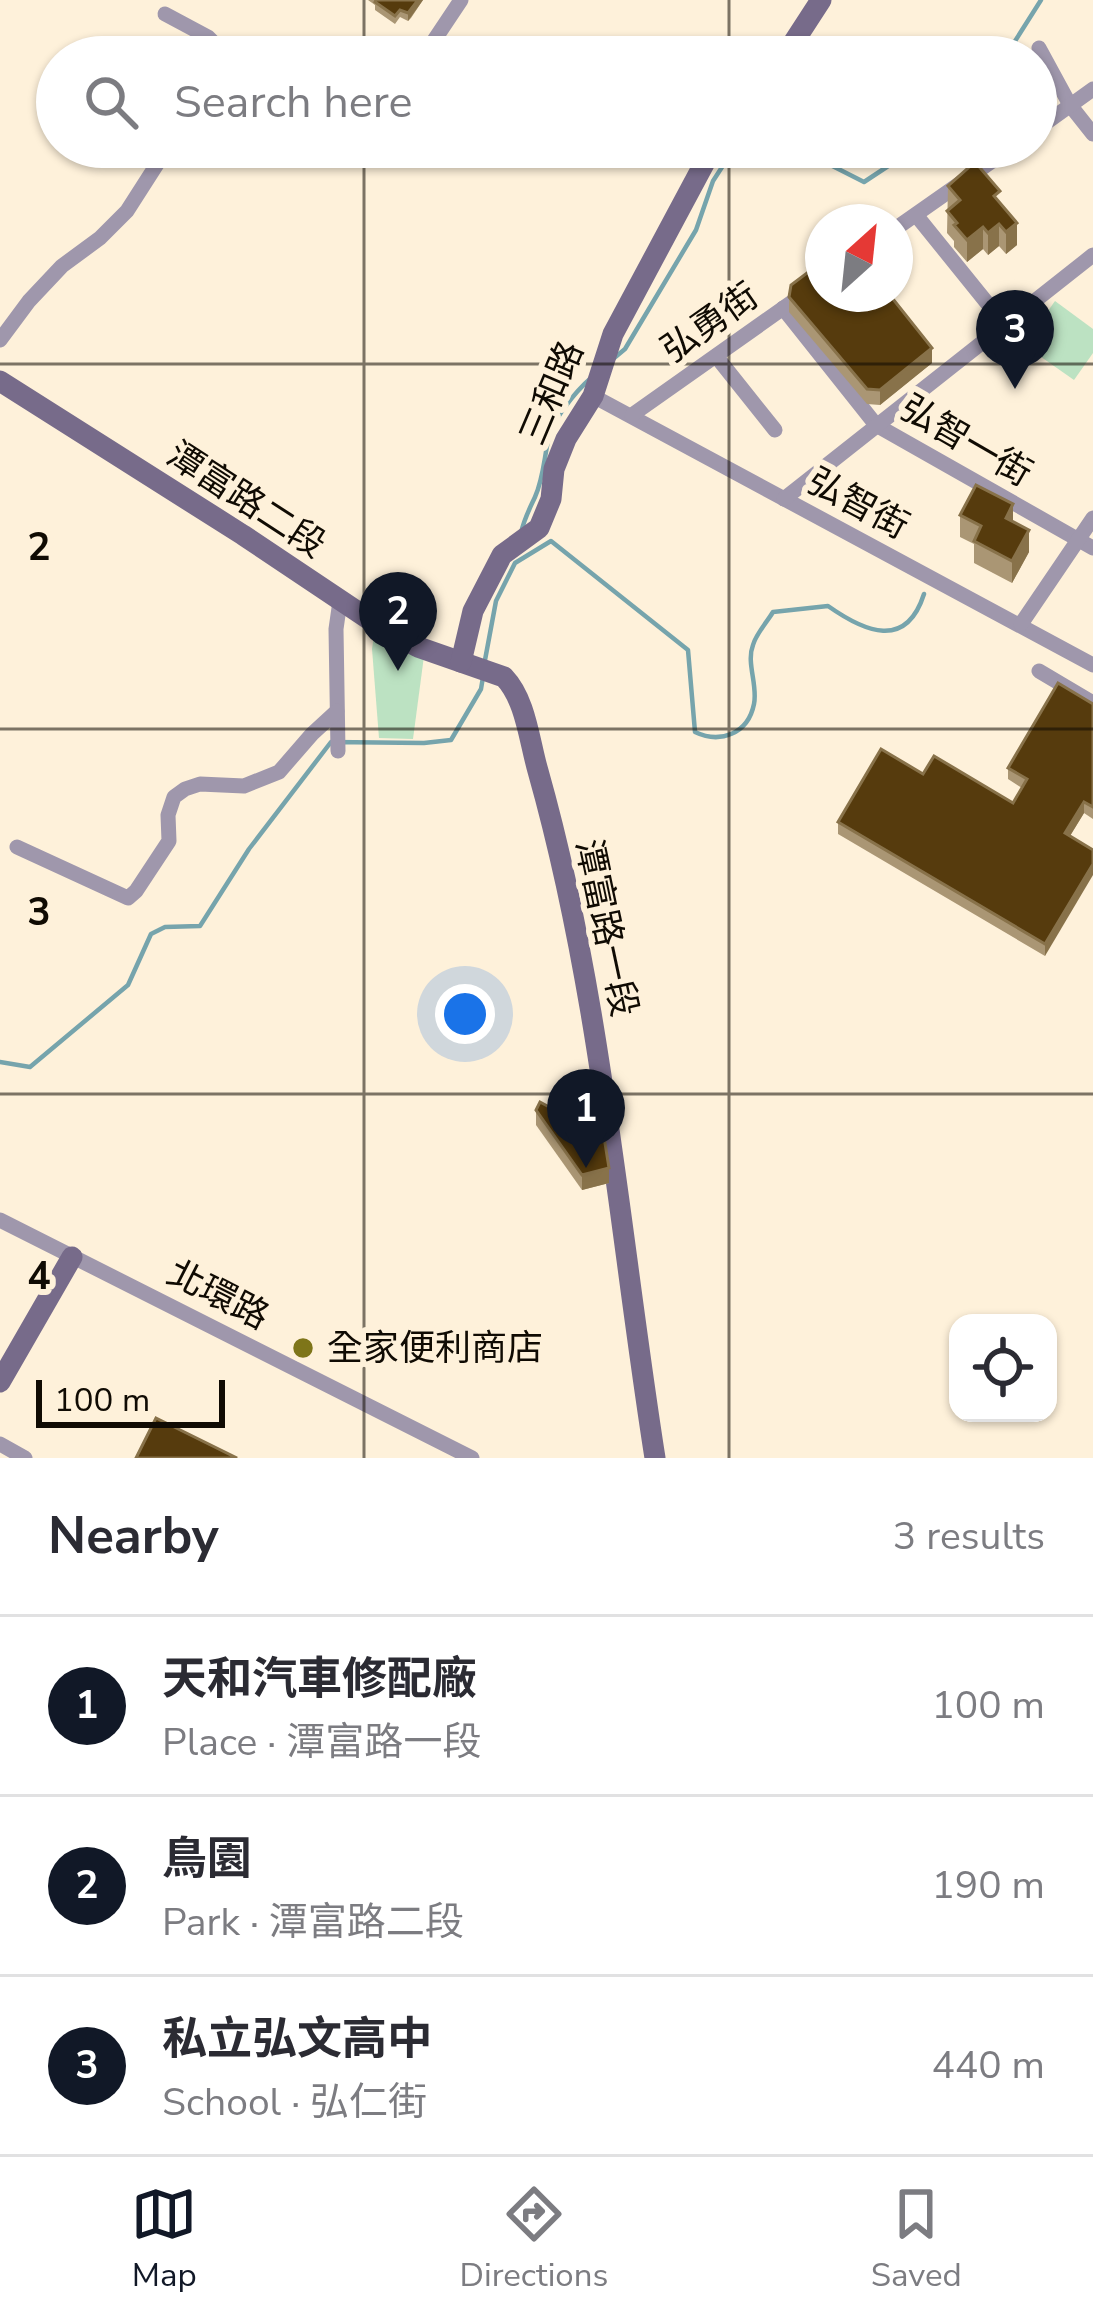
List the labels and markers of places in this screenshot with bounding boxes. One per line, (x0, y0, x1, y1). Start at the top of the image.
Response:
pin: 3 (976, 290, 1054, 389)
pin: 2 (359, 572, 437, 671)
pin: 1 (547, 1069, 625, 1168)
place label: 全家便利商店 (327, 1324, 543, 1373)
marker: 全家便利商店 (290, 1335, 316, 1361)

